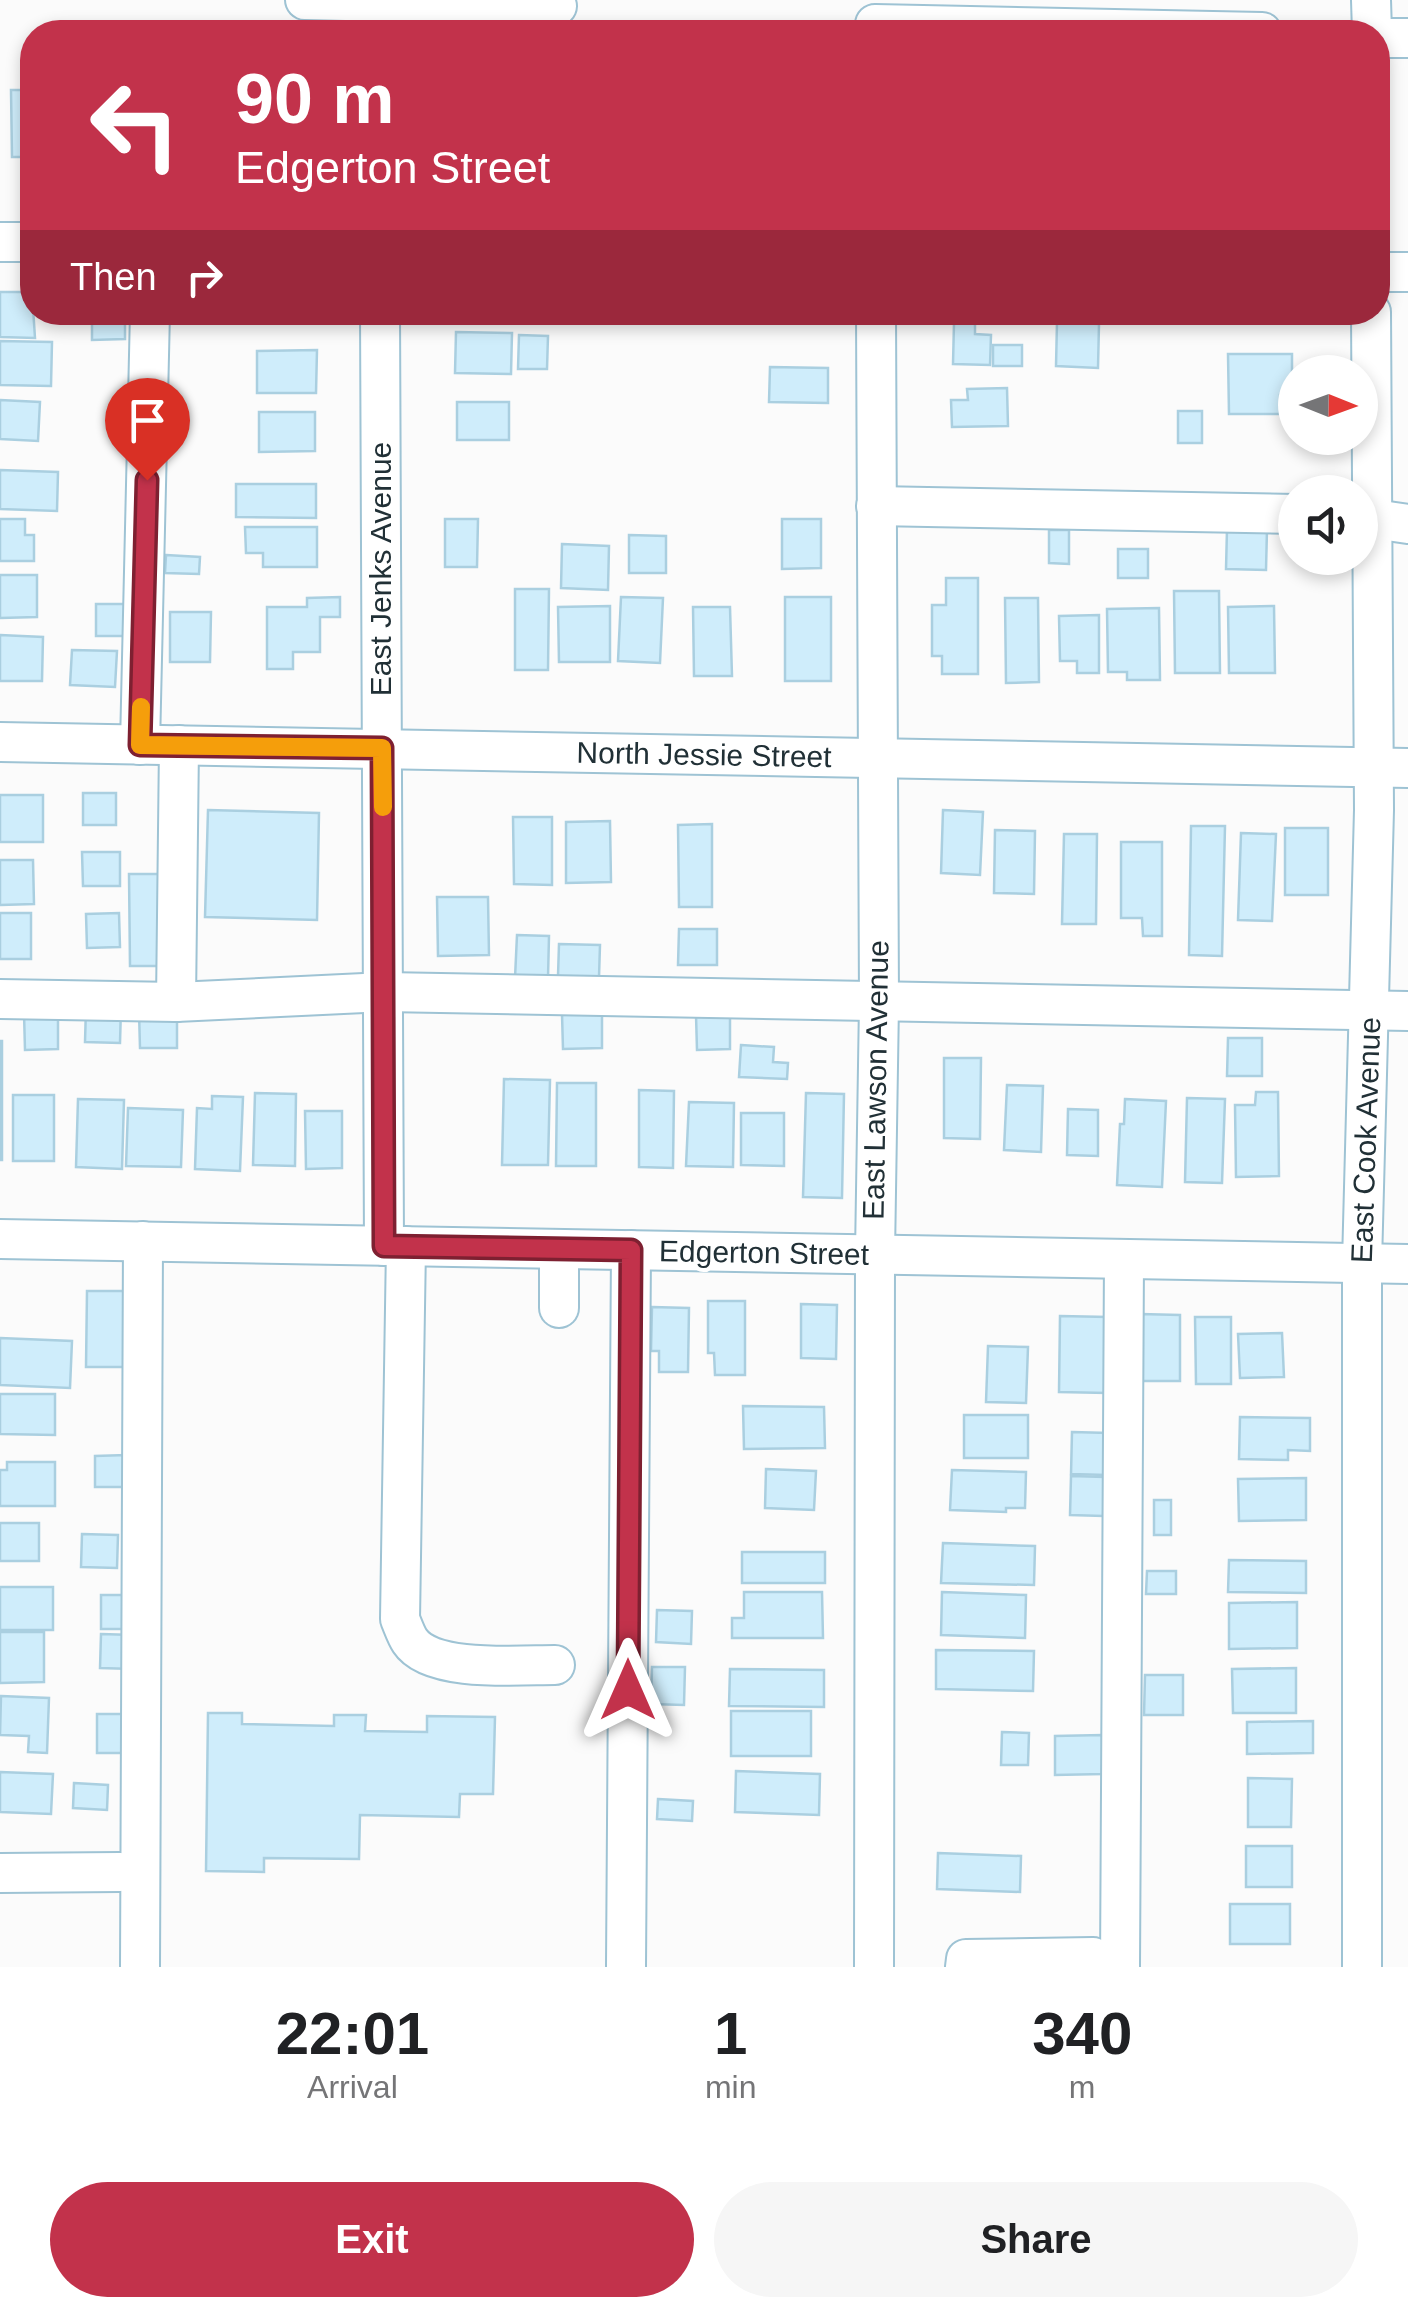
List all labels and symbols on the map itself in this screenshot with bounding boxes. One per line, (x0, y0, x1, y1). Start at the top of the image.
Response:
north arrow (1278, 355, 1378, 455)
pin (105, 378, 190, 481)
street label: East Jenks Avenue (364, 442, 397, 696)
street label: North Jessie Street (576, 736, 832, 773)
street label: East Lawson Avenue (857, 940, 894, 1220)
street label: East Cook Avenue (1345, 1016, 1386, 1264)
street label: Edgerton Street (659, 1234, 870, 1271)
position arrow (576, 1638, 680, 1742)

